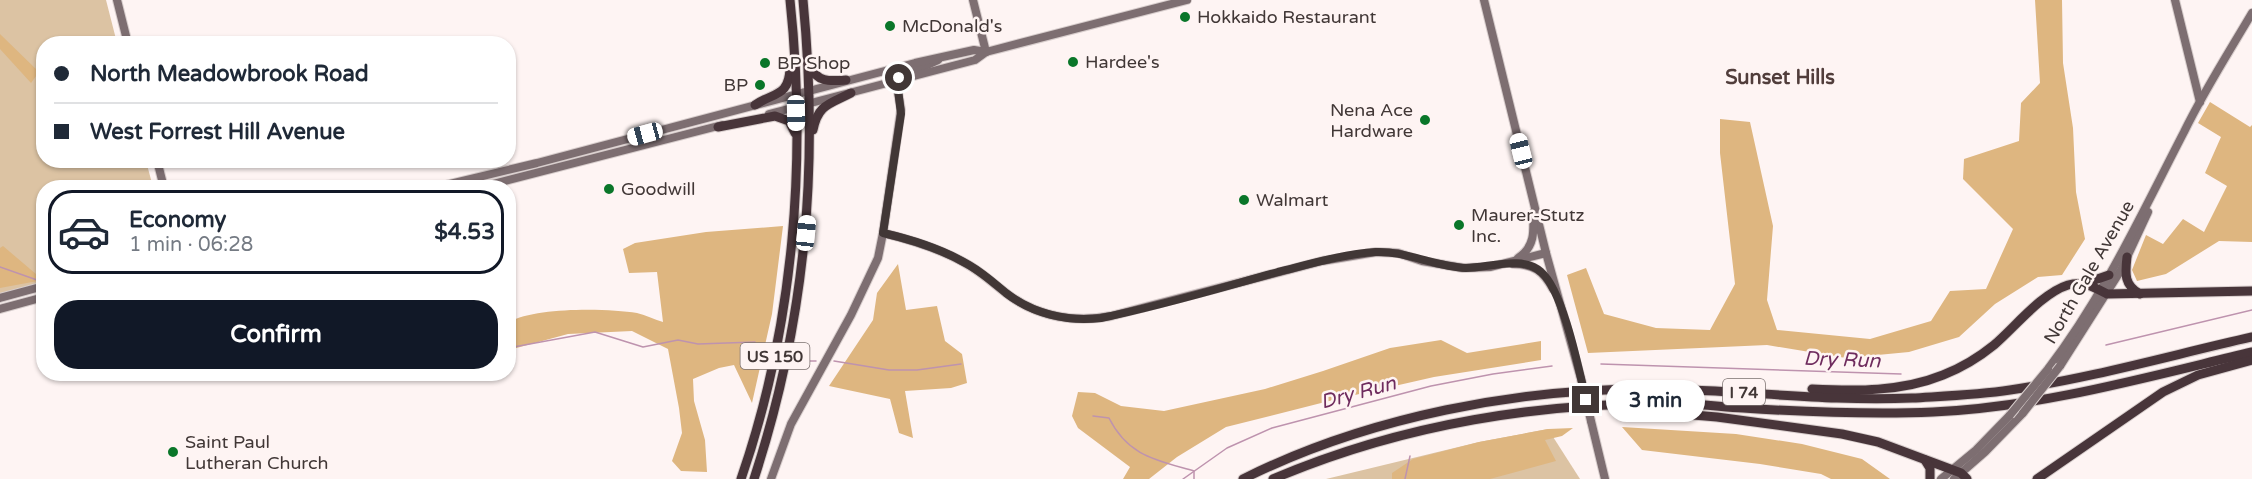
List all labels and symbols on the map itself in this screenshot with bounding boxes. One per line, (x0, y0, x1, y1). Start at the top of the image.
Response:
place label: Hokkaido Restaurant (1197, 6, 1377, 28)
marker: Hokkaido Restaurant (1178, 10, 1192, 24)
place label: McDonald's (902, 15, 1002, 37)
marker: McDonald's (883, 19, 897, 33)
place label: Hardee's (1085, 51, 1160, 73)
place label: BP Shop (777, 52, 850, 74)
marker: Hardee's (1066, 55, 1080, 69)
marker: BP Shop (758, 56, 772, 70)
route start (885, 64, 912, 91)
district label: Sunset Hills (1725, 66, 1835, 90)
place label: BP (723, 74, 748, 96)
marker: BP (753, 78, 767, 92)
car (787, 95, 805, 131)
place label: Nena Ace Hardware (1330, 99, 1413, 142)
marker: Nena Ace Hardware (1418, 113, 1432, 127)
car (625, 121, 665, 147)
car (1508, 131, 1534, 171)
place label: Goodwill (621, 178, 696, 200)
marker: Goodwill (602, 182, 616, 196)
place label: Walmart (1256, 189, 1329, 211)
marker: Walmart (1237, 193, 1251, 207)
street label: North Gale Avenue (2039, 196, 2139, 348)
place label: Maurer-Stutz Inc. (1471, 204, 1585, 247)
car (795, 214, 817, 252)
marker: Maurer-Stutz Inc. (1452, 218, 1466, 232)
road number: US 150 (740, 343, 810, 369)
water label: Dry Run (1803, 347, 1882, 373)
water label: Dry Run (1318, 371, 1399, 415)
callout: 3 min (1607, 379, 1706, 421)
road number: I 74 (1723, 379, 1765, 405)
route end (1572, 386, 1599, 413)
place label: Saint Paul Lutheran Church (185, 431, 329, 474)
marker: Saint Paul Lutheran Church (166, 445, 180, 459)

